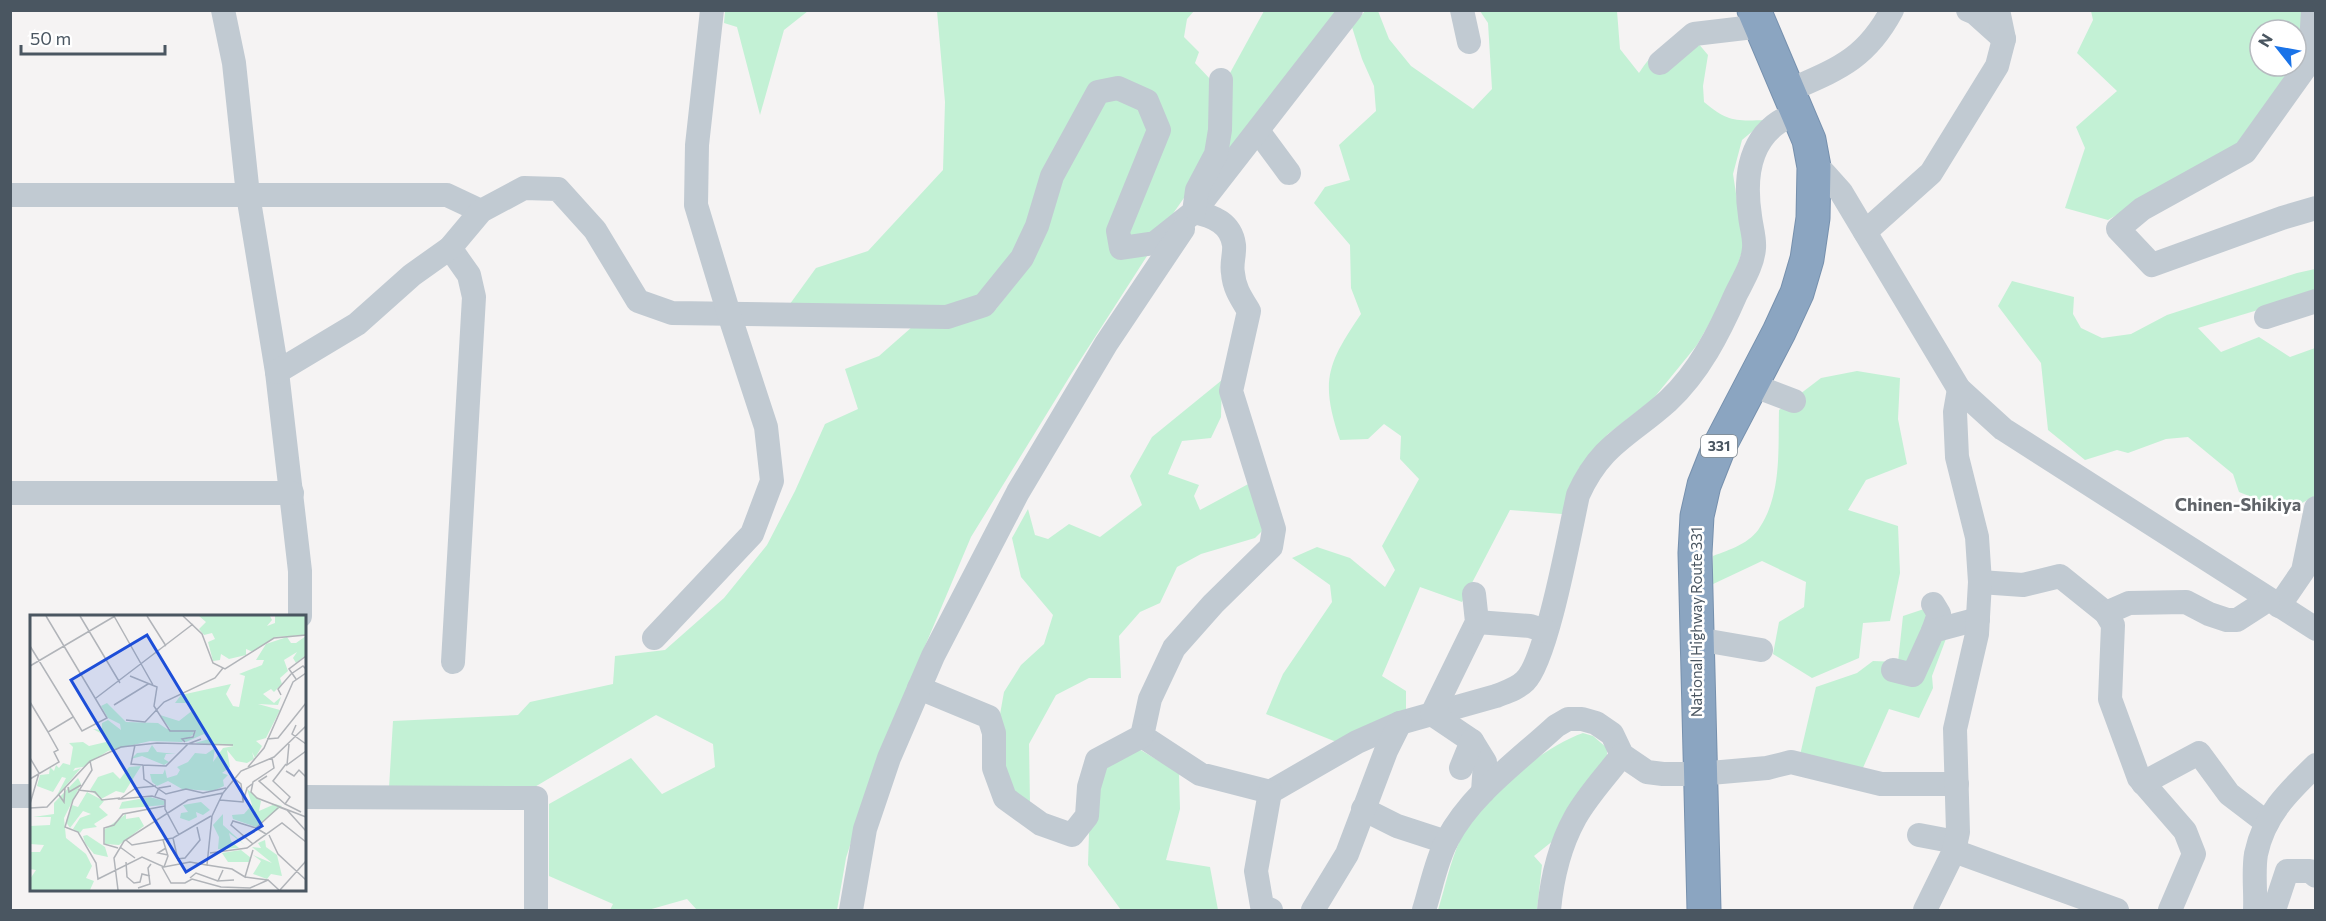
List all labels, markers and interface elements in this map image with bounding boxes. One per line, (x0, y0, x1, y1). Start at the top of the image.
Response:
scale bar (21, 18, 165, 56)
north arrow (2248, 18, 2308, 78)
text: 50 m (30, 27, 71, 49)
text: N (2253, 30, 2276, 50)
road number: 331 (1701, 435, 1737, 457)
district label: Chinen-Shikiya (2175, 493, 2301, 515)
street label: National Highway Route 331 (1687, 527, 1705, 717)
inset map (30, 615, 306, 891)

